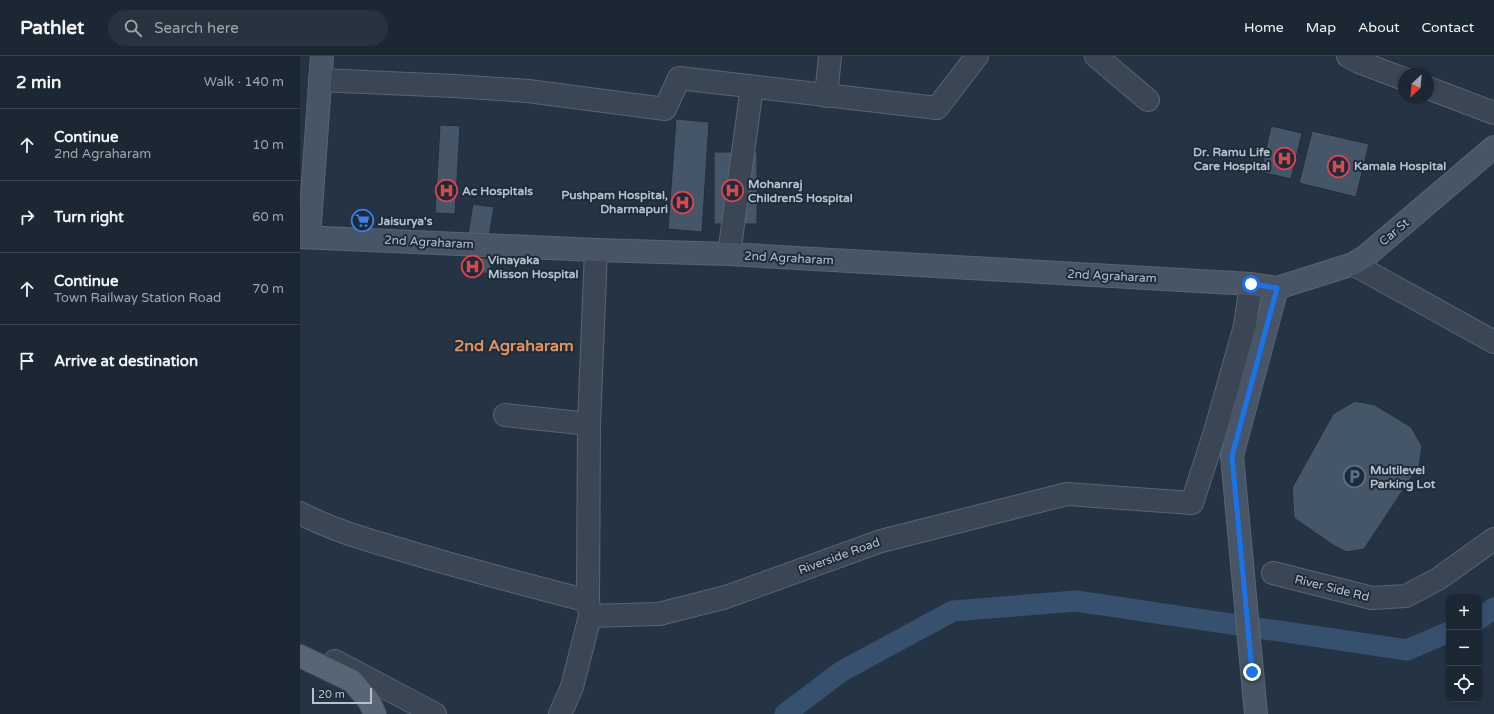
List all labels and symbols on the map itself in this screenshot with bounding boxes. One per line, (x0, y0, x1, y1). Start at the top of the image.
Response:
north arrow (1398, 68, 1434, 104)
place label: Dr. Ramu Life Care Hospital (1193, 145, 1270, 174)
hospital icon: Dr. Ramu Life Care Hospital (1272, 146, 1298, 172)
hospital icon: Kamala Hospital (1326, 153, 1352, 179)
place label: Kamala Hospital (1354, 159, 1446, 174)
place label: Mohanraj ChildrenS Hospital (748, 177, 853, 206)
hospital icon: Ac Hospitals (434, 178, 460, 204)
hospital icon: Mohanraj ChildrenS Hospital (720, 178, 746, 204)
place label: Ac Hospitals (462, 184, 533, 199)
place label: Pushpam Hospital, Dharmapuri (561, 188, 668, 217)
hospital icon: Pushpam Hospital, Dharmapuri (670, 189, 696, 215)
supermarket icon: Jaisurya's (349, 208, 375, 234)
place label: Jaisurya's (377, 214, 433, 229)
street label: Car St (1376, 215, 1412, 249)
street label: 2nd Agraharam (384, 233, 474, 251)
street label: 2nd Agraharam (744, 249, 834, 267)
place label: Vinayaka Misson Hospital (488, 253, 579, 282)
hospital icon: Vinayaka Misson Hospital (460, 254, 486, 280)
street label: 2nd Agraharam (1067, 267, 1157, 285)
route start (1242, 275, 1260, 293)
district label: 2nd Agraharam (454, 336, 574, 356)
place label: Multilevel Parking Lot (1370, 463, 1436, 492)
parking icon: Multilevel Parking Lot (1342, 464, 1368, 490)
street label: Riverside Road (796, 535, 882, 577)
street label: River Side Rd (1293, 572, 1371, 604)
route end (1243, 663, 1261, 681)
scale bar (312, 686, 372, 705)

